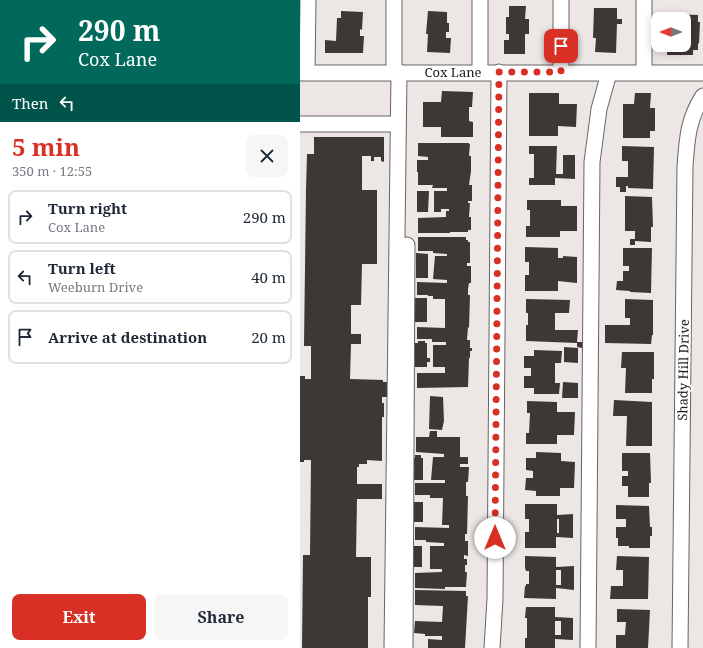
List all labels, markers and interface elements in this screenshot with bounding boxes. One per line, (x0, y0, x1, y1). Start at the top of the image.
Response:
text: 290 m (78, 11, 160, 49)
north arrow (651, 12, 691, 52)
map controls (651, 12, 691, 52)
icon: right (12, 16, 64, 68)
pin (544, 29, 578, 63)
icon: arrive (550, 35, 572, 57)
text: Cox Lane (78, 47, 157, 71)
street label: Cox Lane (424, 63, 482, 81)
icon: left (56, 92, 78, 114)
text: Then (12, 93, 48, 113)
text: 5 min (12, 130, 80, 163)
button: close (246, 135, 288, 177)
text: 350 m · 12:55 (12, 162, 92, 180)
text: Turn right (48, 198, 127, 218)
icon: right (14, 206, 36, 228)
text: 290 m (243, 207, 286, 227)
text: Cox Lane (48, 218, 105, 236)
text: Turn left (48, 258, 116, 278)
icon: left (14, 266, 36, 288)
text: 40 m (251, 267, 286, 287)
text: Weeburn Drive (48, 278, 143, 296)
street label: Shady Hill Drive (673, 319, 693, 421)
icon: arrive (14, 326, 36, 348)
text: Arrive at destination (48, 327, 207, 347)
text: 20 m (251, 327, 286, 347)
position arrow (474, 517, 516, 559)
button: Exit (12, 594, 146, 640)
button: Share (154, 594, 288, 640)

